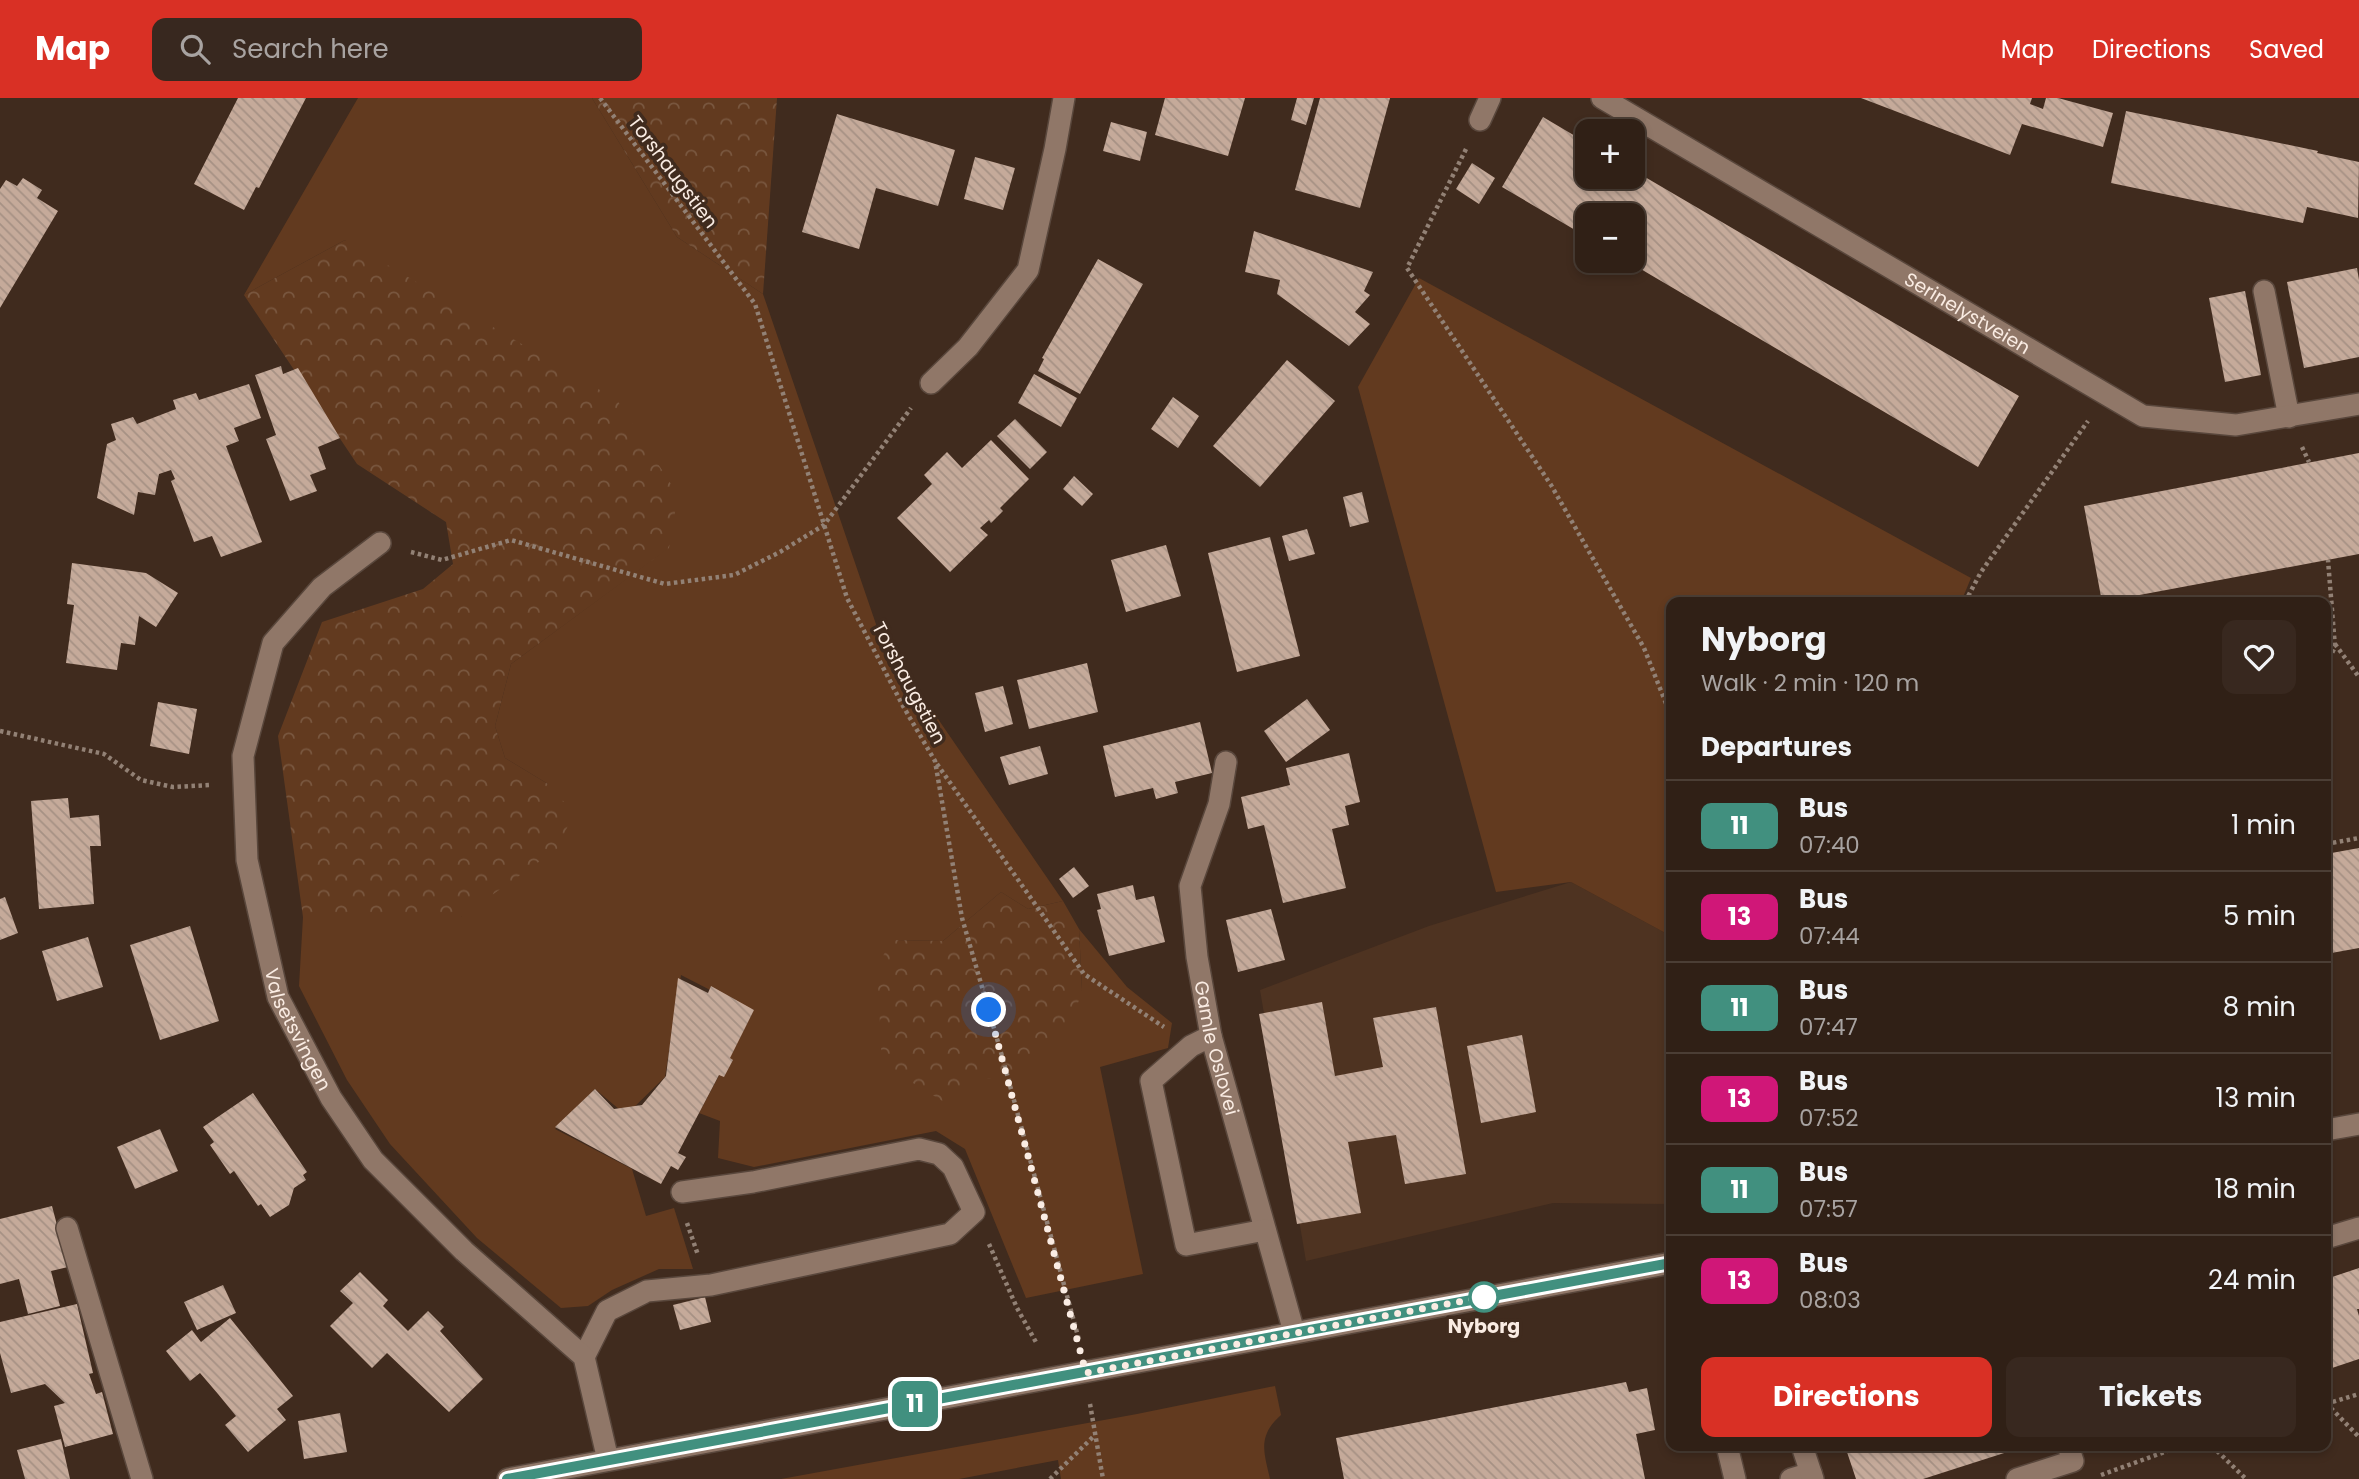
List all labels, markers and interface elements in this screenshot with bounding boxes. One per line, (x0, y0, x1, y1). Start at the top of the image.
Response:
search box (152, 18, 642, 81)
text: Map (35, 25, 110, 72)
icon: search (176, 30, 214, 68)
text: Search here (232, 31, 389, 67)
text: Map (2001, 33, 2054, 66)
text: Directions (2092, 33, 2211, 66)
text: Saved (2249, 33, 2324, 66)
street label: Torshaugstien (622, 110, 724, 234)
map controls (1575, 119, 1645, 273)
button: + (1575, 119, 1645, 189)
button: − (1575, 203, 1645, 273)
street label: Serinelystveien (1899, 265, 2036, 360)
text: Nyborg (1701, 616, 1827, 663)
street label: Torshaugstien (865, 617, 953, 749)
button: heart (2222, 620, 2296, 694)
text: Walk · 2 min · 120 m (1701, 667, 1919, 699)
text: Departures (1701, 729, 1852, 765)
text: Bus (1799, 790, 1848, 826)
text: 1 min (2231, 807, 2296, 843)
text: 11 (1730, 809, 1749, 842)
text: 07:40 (1799, 829, 1860, 861)
text: Bus (1799, 881, 1848, 917)
text: 5 min (2223, 898, 2296, 934)
text: 13 (1728, 900, 1751, 933)
text: 07:44 (1799, 920, 1860, 952)
street label: Valsetsvingen (258, 965, 338, 1095)
text: Bus (1799, 972, 1848, 1008)
street label: Gamle Oslovei (1188, 979, 1246, 1118)
text: 8 min (2223, 989, 2296, 1025)
text: 11 (1730, 991, 1749, 1024)
your location (971, 992, 1006, 1027)
text: 07:47 (1799, 1011, 1858, 1043)
text: Bus (1799, 1063, 1848, 1099)
text: 13 min (2216, 1080, 2296, 1116)
text: 13 (1728, 1082, 1751, 1115)
text: 07:52 (1799, 1102, 1859, 1134)
text: Bus (1799, 1154, 1848, 1190)
text: 18 min (2215, 1171, 2296, 1207)
text: 11 (1730, 1173, 1749, 1206)
text: 07:57 (1799, 1193, 1858, 1225)
text: Bus (1799, 1245, 1848, 1281)
text: 24 min (2208, 1262, 2296, 1298)
text: 13 (1728, 1264, 1751, 1297)
marker: Nyborg (1469, 1282, 1499, 1312)
text: 08:03 (1799, 1284, 1861, 1316)
place label: Nyborg (1448, 1313, 1520, 1340)
button: Directions (1701, 1357, 1992, 1437)
button: Tickets (2006, 1357, 2296, 1437)
line badge: 11 (884, 1381, 946, 1427)
text: 11 (906, 1387, 924, 1420)

